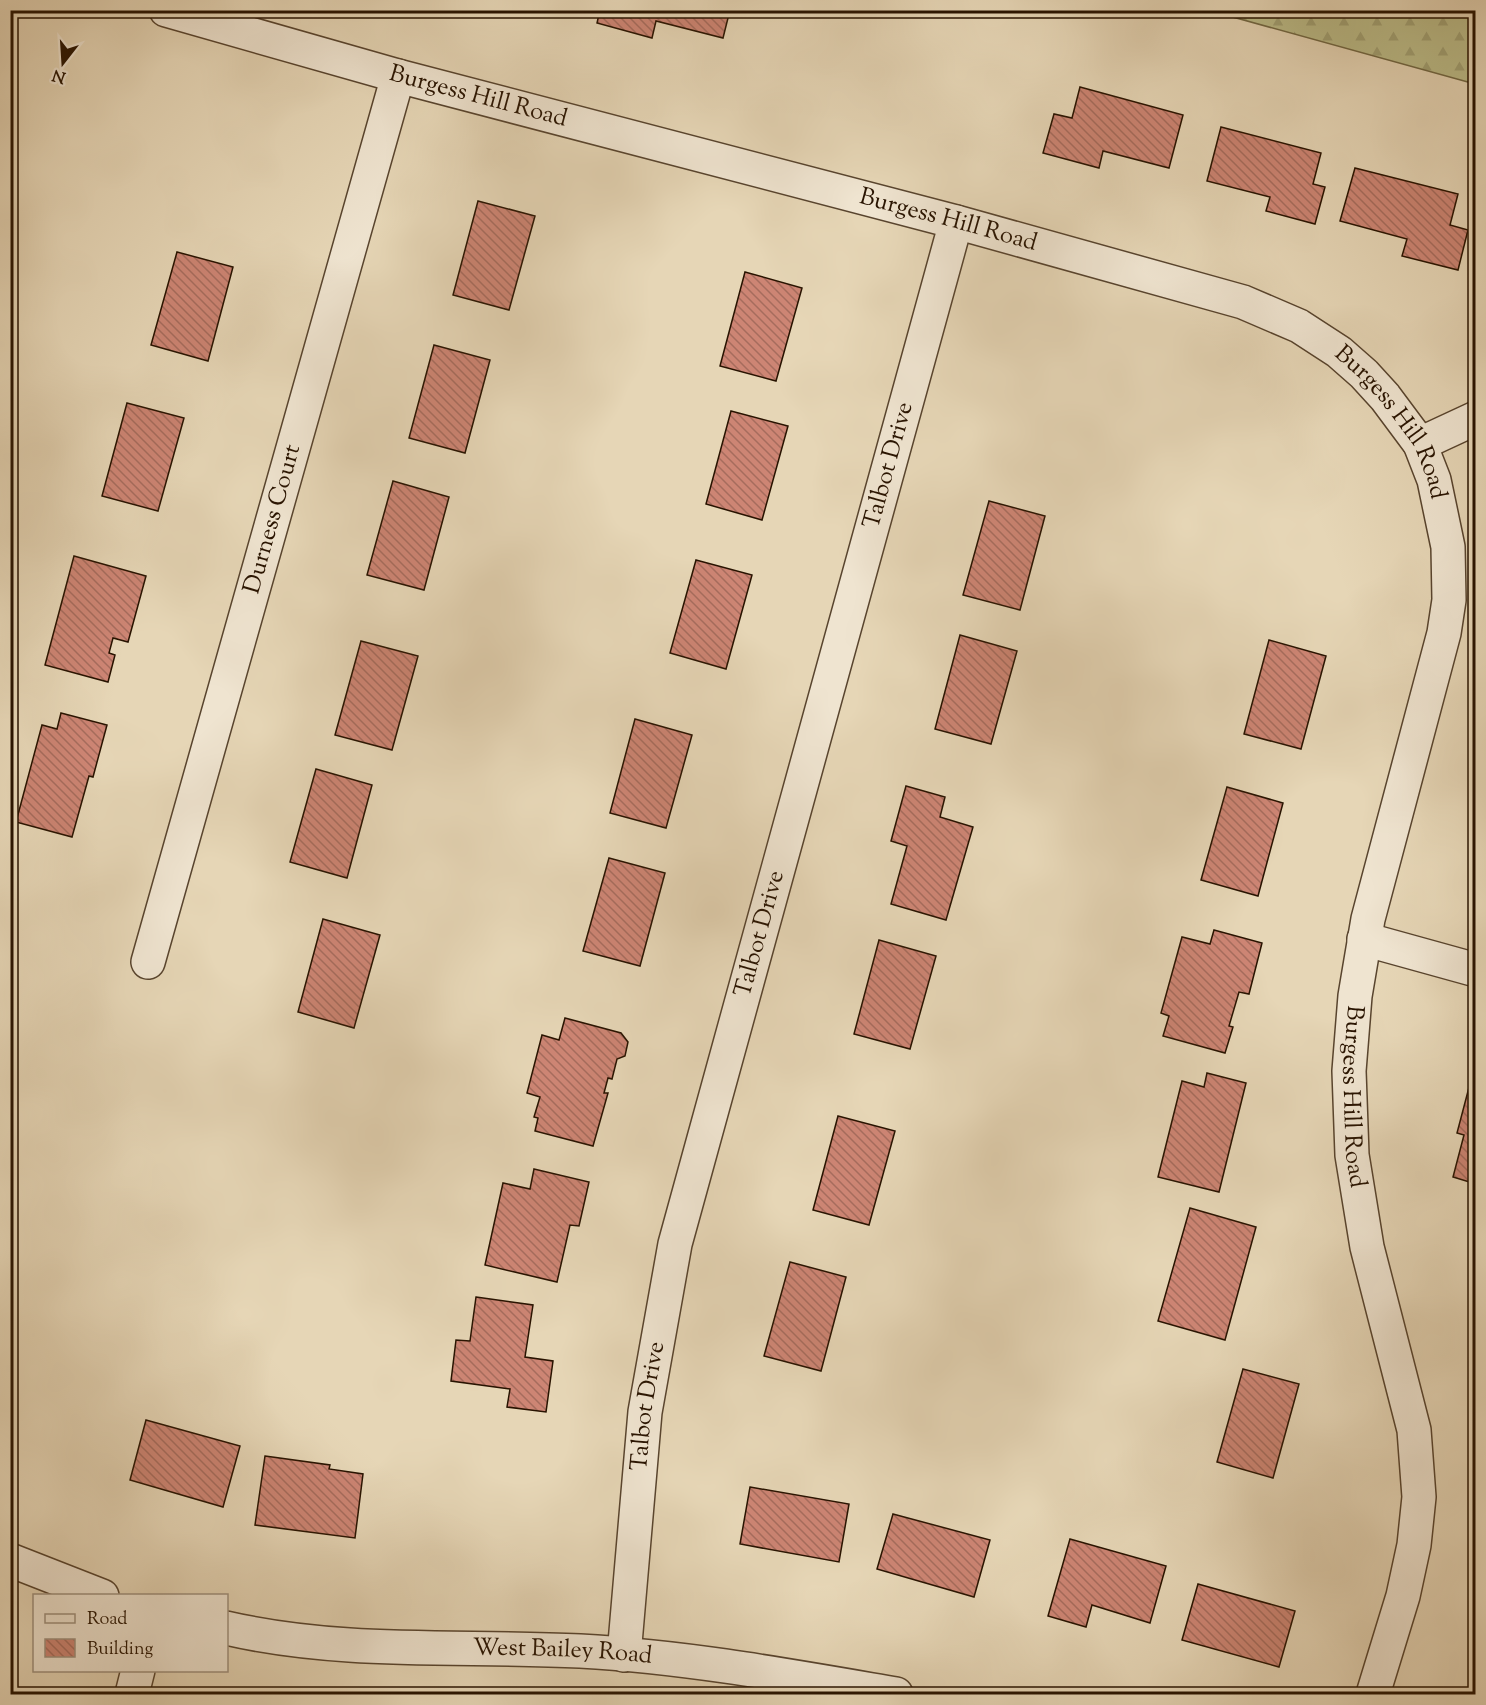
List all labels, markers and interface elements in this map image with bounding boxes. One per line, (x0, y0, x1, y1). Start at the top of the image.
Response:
north arrow (33, 33, 93, 93)
street label: Burgess Hill Road (385, 57, 571, 137)
text: N (50, 62, 69, 88)
street label: Burgess Hill Road (855, 180, 1041, 261)
street label: Burgess Hill Road (1326, 338, 1455, 503)
street label: Talbot Drive (855, 398, 923, 533)
street label: Durness Court (236, 441, 310, 598)
street label: Talbot Drive (727, 867, 794, 1001)
street label: Burgess Hill Road (1332, 1004, 1374, 1191)
street label: Talbot Drive (623, 1339, 674, 1472)
legend (33, 1594, 228, 1672)
text: Road (87, 1607, 127, 1633)
street label: West Bailey Road (473, 1631, 654, 1674)
text: Building (87, 1637, 153, 1663)

